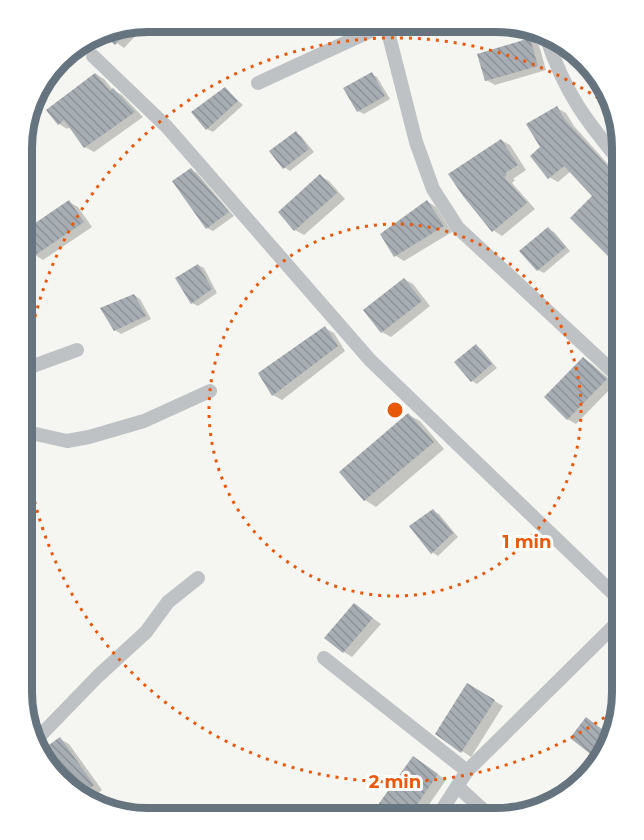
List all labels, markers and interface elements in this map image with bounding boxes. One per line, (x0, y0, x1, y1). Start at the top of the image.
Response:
centre of rings (385, 400, 405, 420)
text: 1 min (503, 531, 551, 553)
text: 2 min (369, 771, 421, 793)

